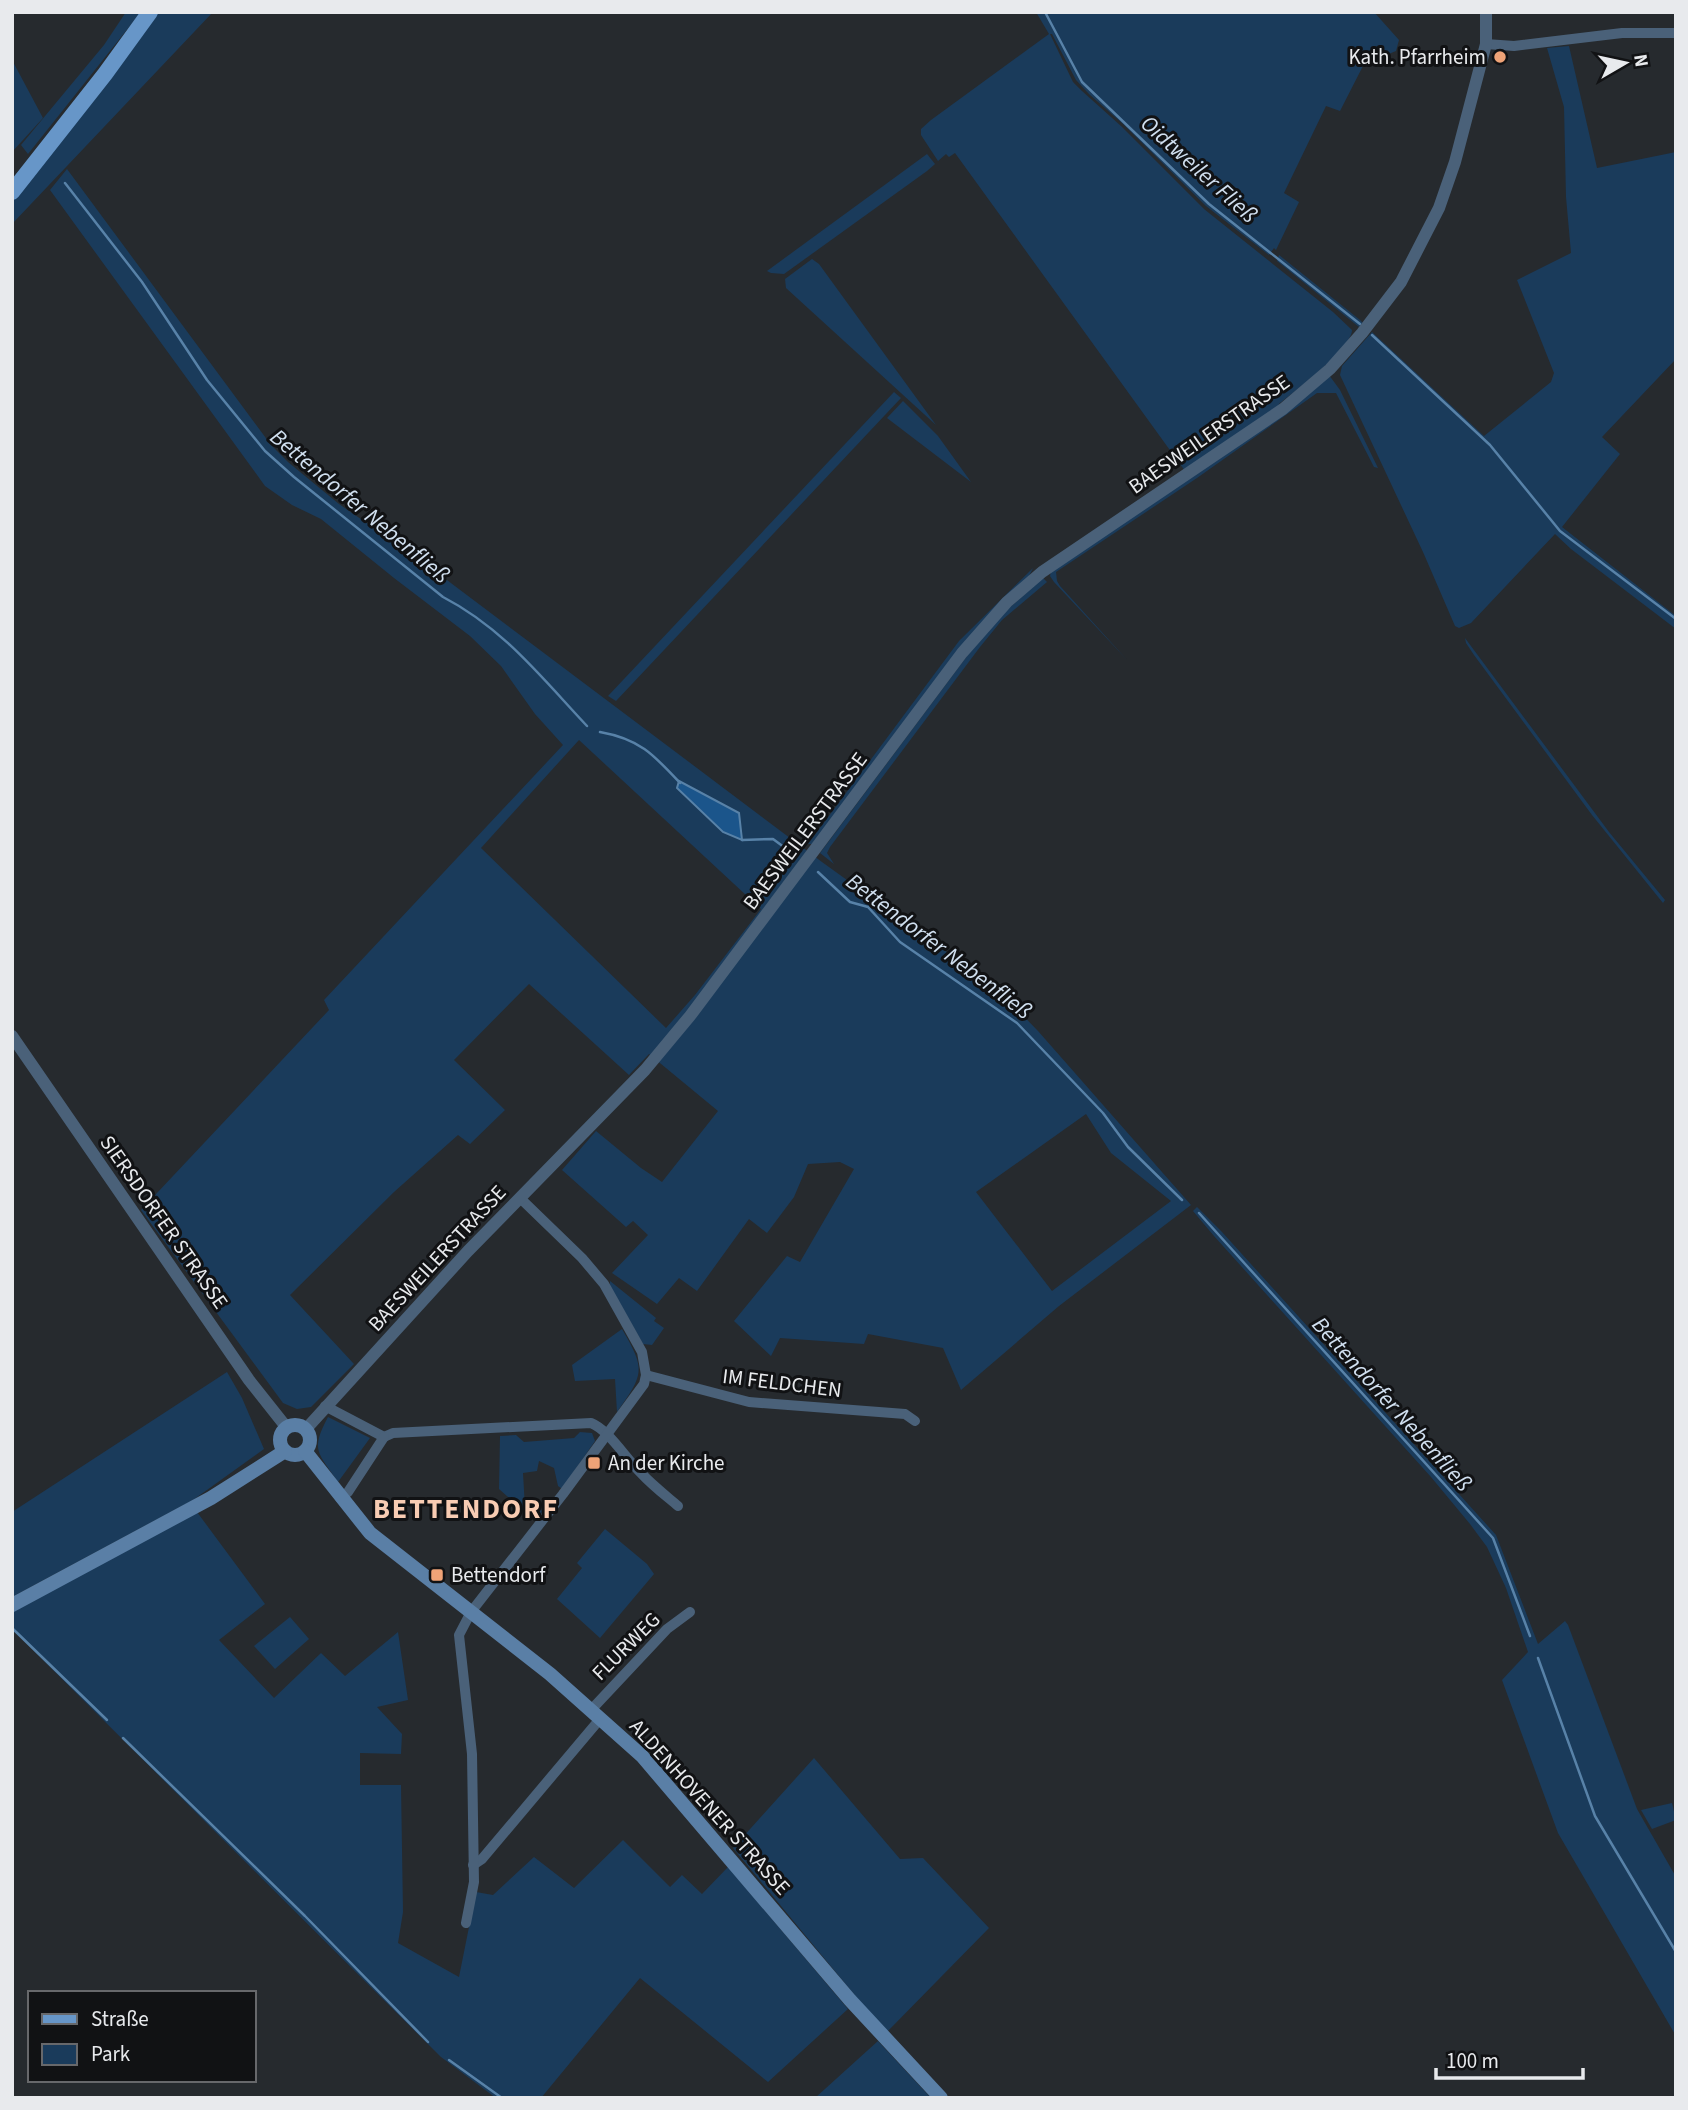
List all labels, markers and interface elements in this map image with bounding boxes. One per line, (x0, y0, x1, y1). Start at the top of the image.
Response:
north arrow (1590, 28, 1660, 98)
place label: Kath. Pfarrheim (1348, 42, 1486, 72)
marker: Kath. Pfarrheim (1492, 49, 1508, 65)
text: N (1626, 52, 1655, 69)
water label: Oidtweiler Fließ (1133, 107, 1265, 231)
street label: BAESWEILERSTRASSE (1122, 367, 1296, 501)
water label: Bettendorfer Nebenfließ (263, 421, 457, 591)
street label: BAESWEILERSTRASSE (736, 746, 874, 916)
water label: Bettendorfer Nebenfließ (839, 865, 1039, 1027)
street label: SIERSDORFER STRASSE (93, 1129, 235, 1315)
street label: BAESWEILERSTRASSE (361, 1178, 513, 1338)
water label: Bettendorfer Nebenfließ (1304, 1309, 1480, 1499)
street label: IM FELDCHEN (721, 1361, 843, 1405)
place label: An der Kirche (608, 1448, 724, 1478)
marker: An der Kirche (586, 1455, 602, 1471)
district label: BETTENDORF (373, 1489, 559, 1529)
place label: Bettendorf (451, 1560, 546, 1590)
marker: Bettendorf (429, 1567, 445, 1583)
street label: FLURWEG (585, 1605, 667, 1687)
street label: ALDENHOVENER STRASSE (623, 1712, 797, 1902)
legend (28, 1991, 256, 2082)
text: Straße (91, 2004, 149, 2034)
scale bar (1436, 2036, 1583, 2080)
text: Park (91, 2039, 131, 2069)
text: 100 m (1446, 2046, 1499, 2076)

